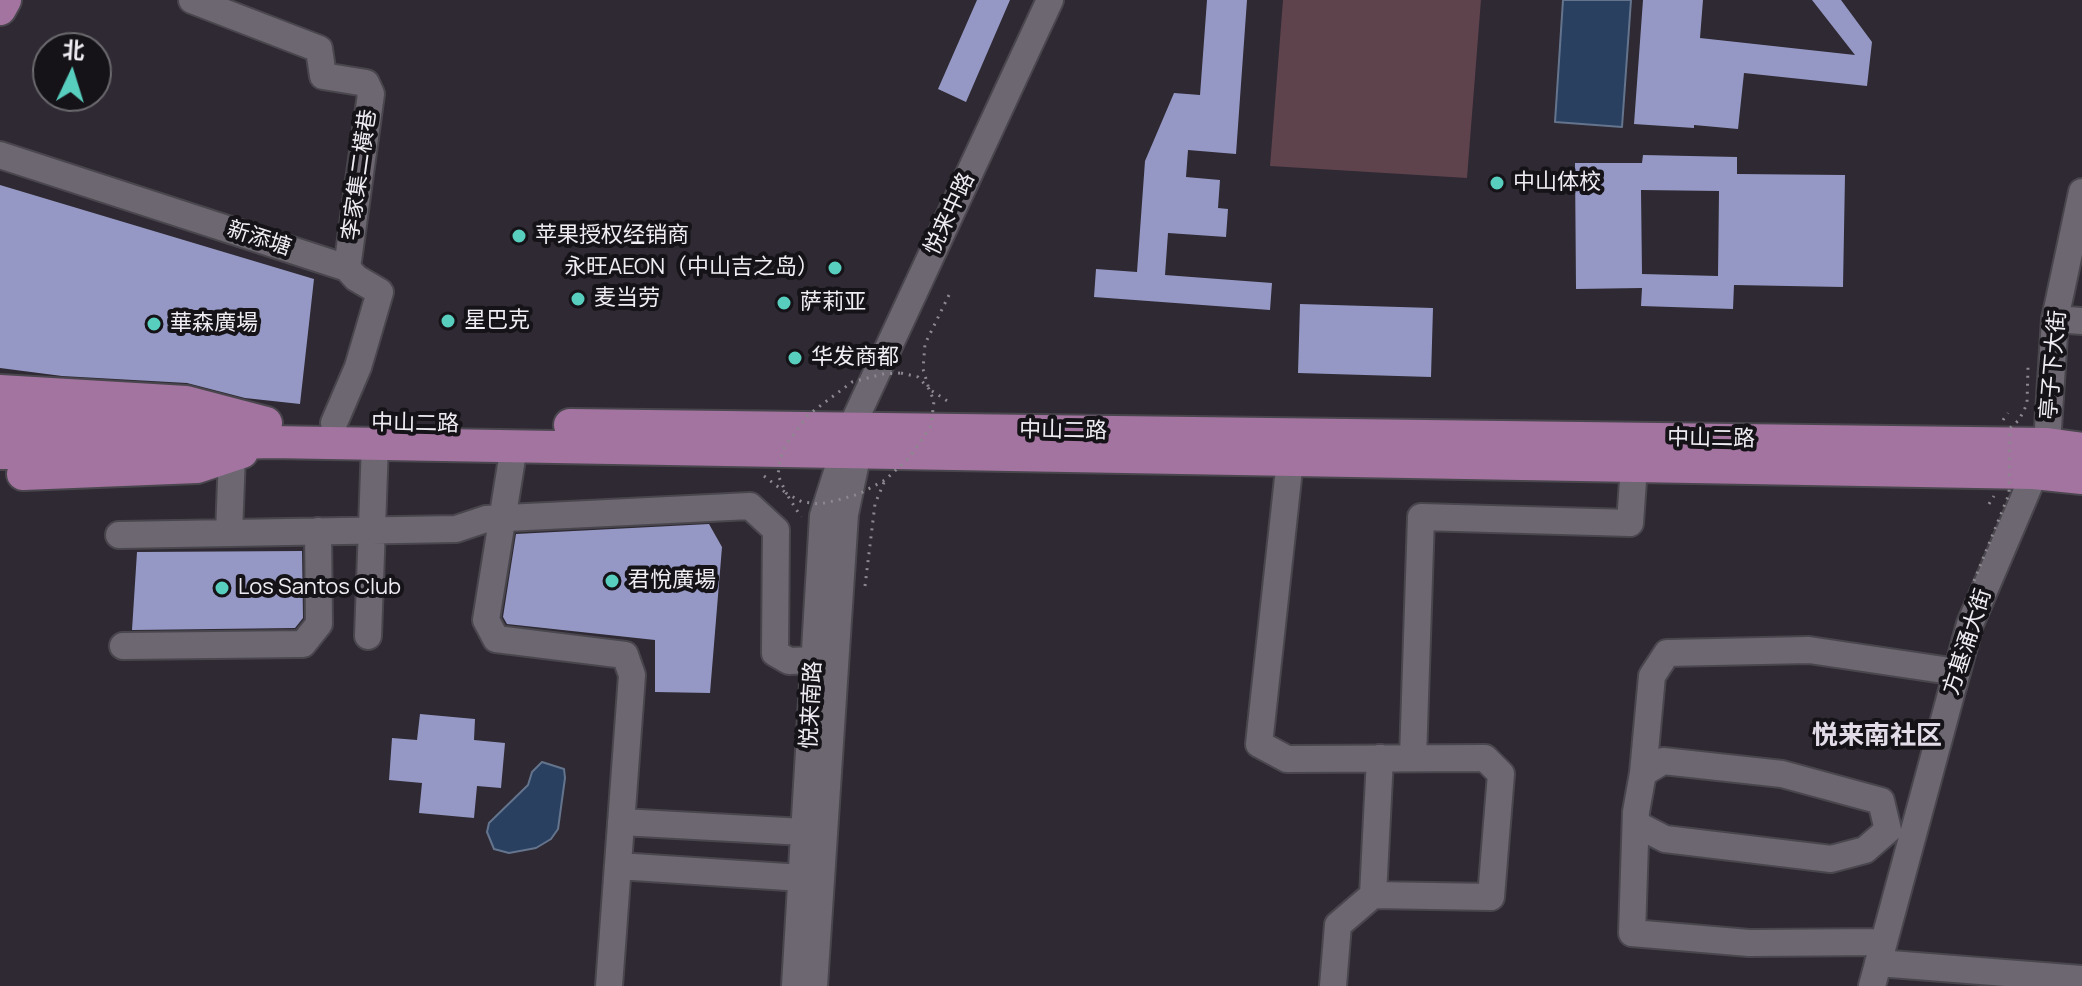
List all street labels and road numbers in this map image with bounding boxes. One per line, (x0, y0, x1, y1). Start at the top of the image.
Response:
street label: 李家集二橫巷 (338, 108, 382, 242)
street label: 悦来中路 (919, 169, 981, 259)
street label: 新添塘 (224, 216, 294, 262)
street label: 亭子下大街 (2036, 309, 2072, 421)
street label: 中山二路 (371, 410, 459, 438)
street label: 中山二路 (1019, 417, 1107, 445)
street label: 中山二路 (1667, 425, 1755, 453)
street label: 方基涌大街 (1938, 586, 1998, 698)
street label: 悦来南路 (797, 660, 827, 750)

